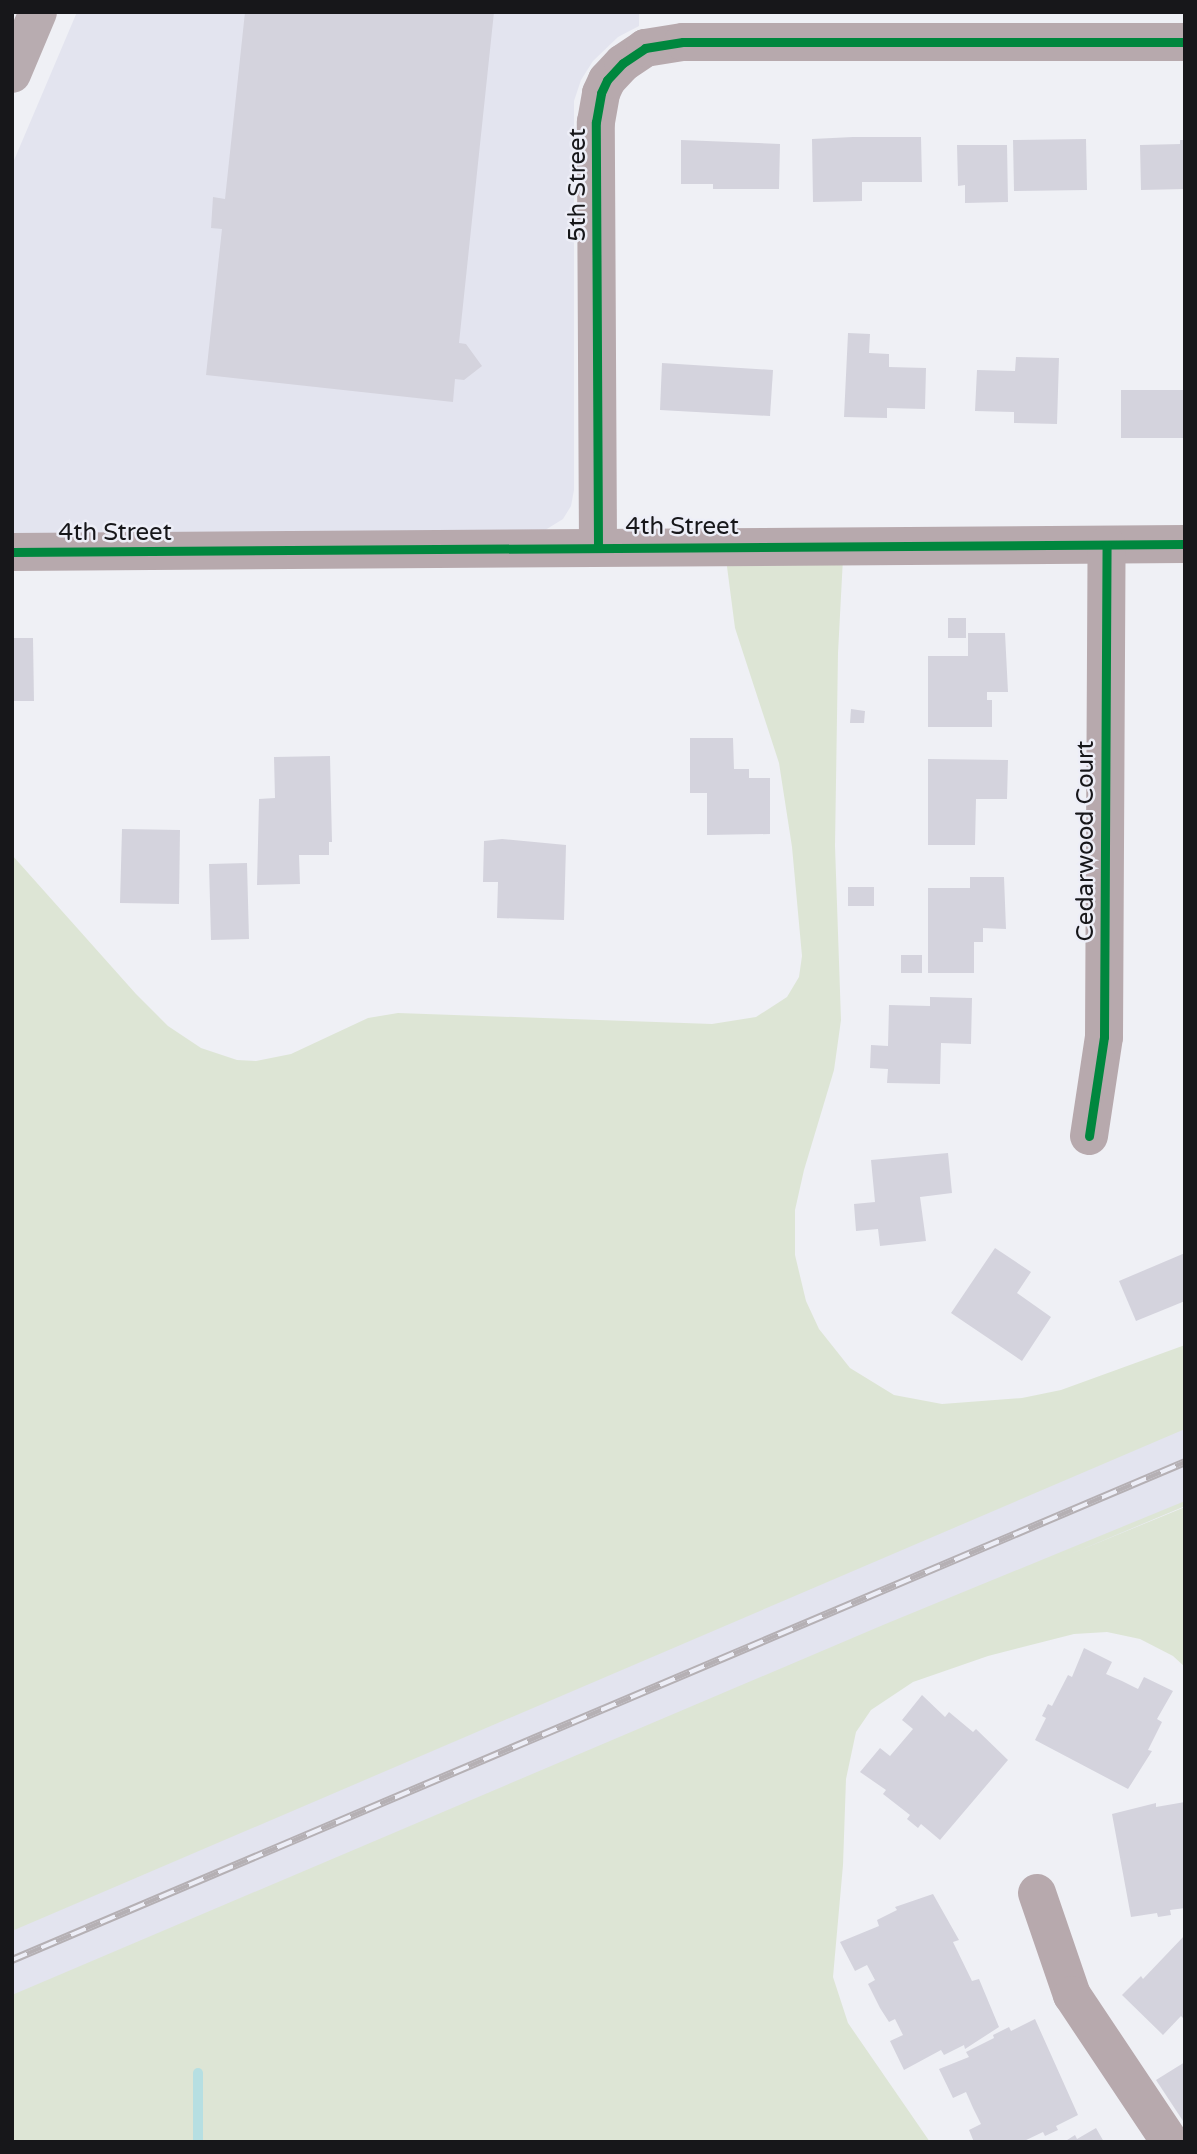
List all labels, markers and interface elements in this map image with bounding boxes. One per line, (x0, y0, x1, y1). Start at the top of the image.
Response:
street label: 5th Street (564, 128, 592, 242)
street label: 4th Street (625, 513, 739, 541)
street label: 4th Street (58, 519, 172, 547)
street label: Cedarwood Court (1072, 741, 1100, 941)

